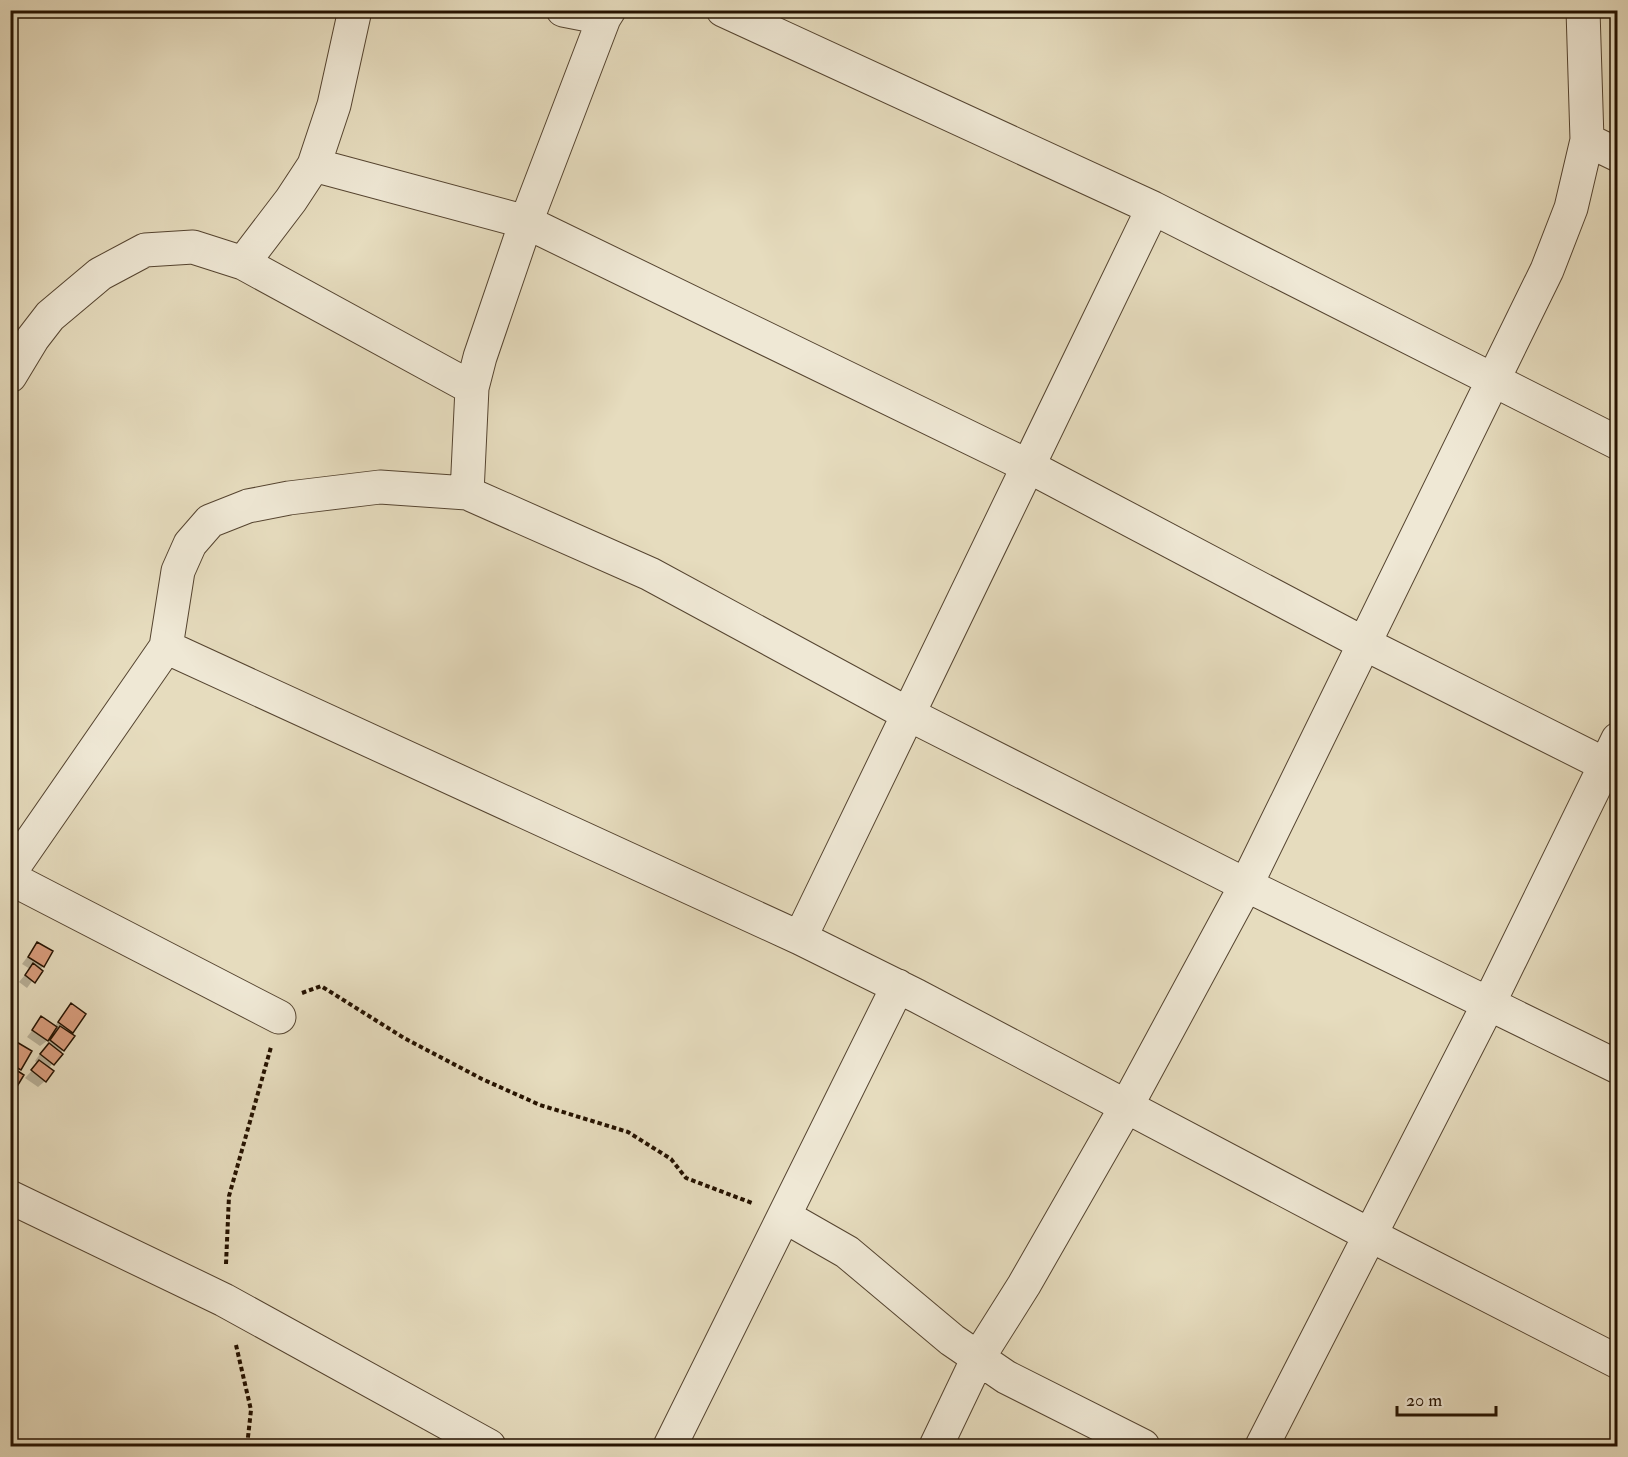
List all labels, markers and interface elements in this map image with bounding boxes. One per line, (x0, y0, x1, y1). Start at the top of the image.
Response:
scale bar (1397, 1379, 1496, 1417)
text: 20 m (1406, 1389, 1442, 1412)

